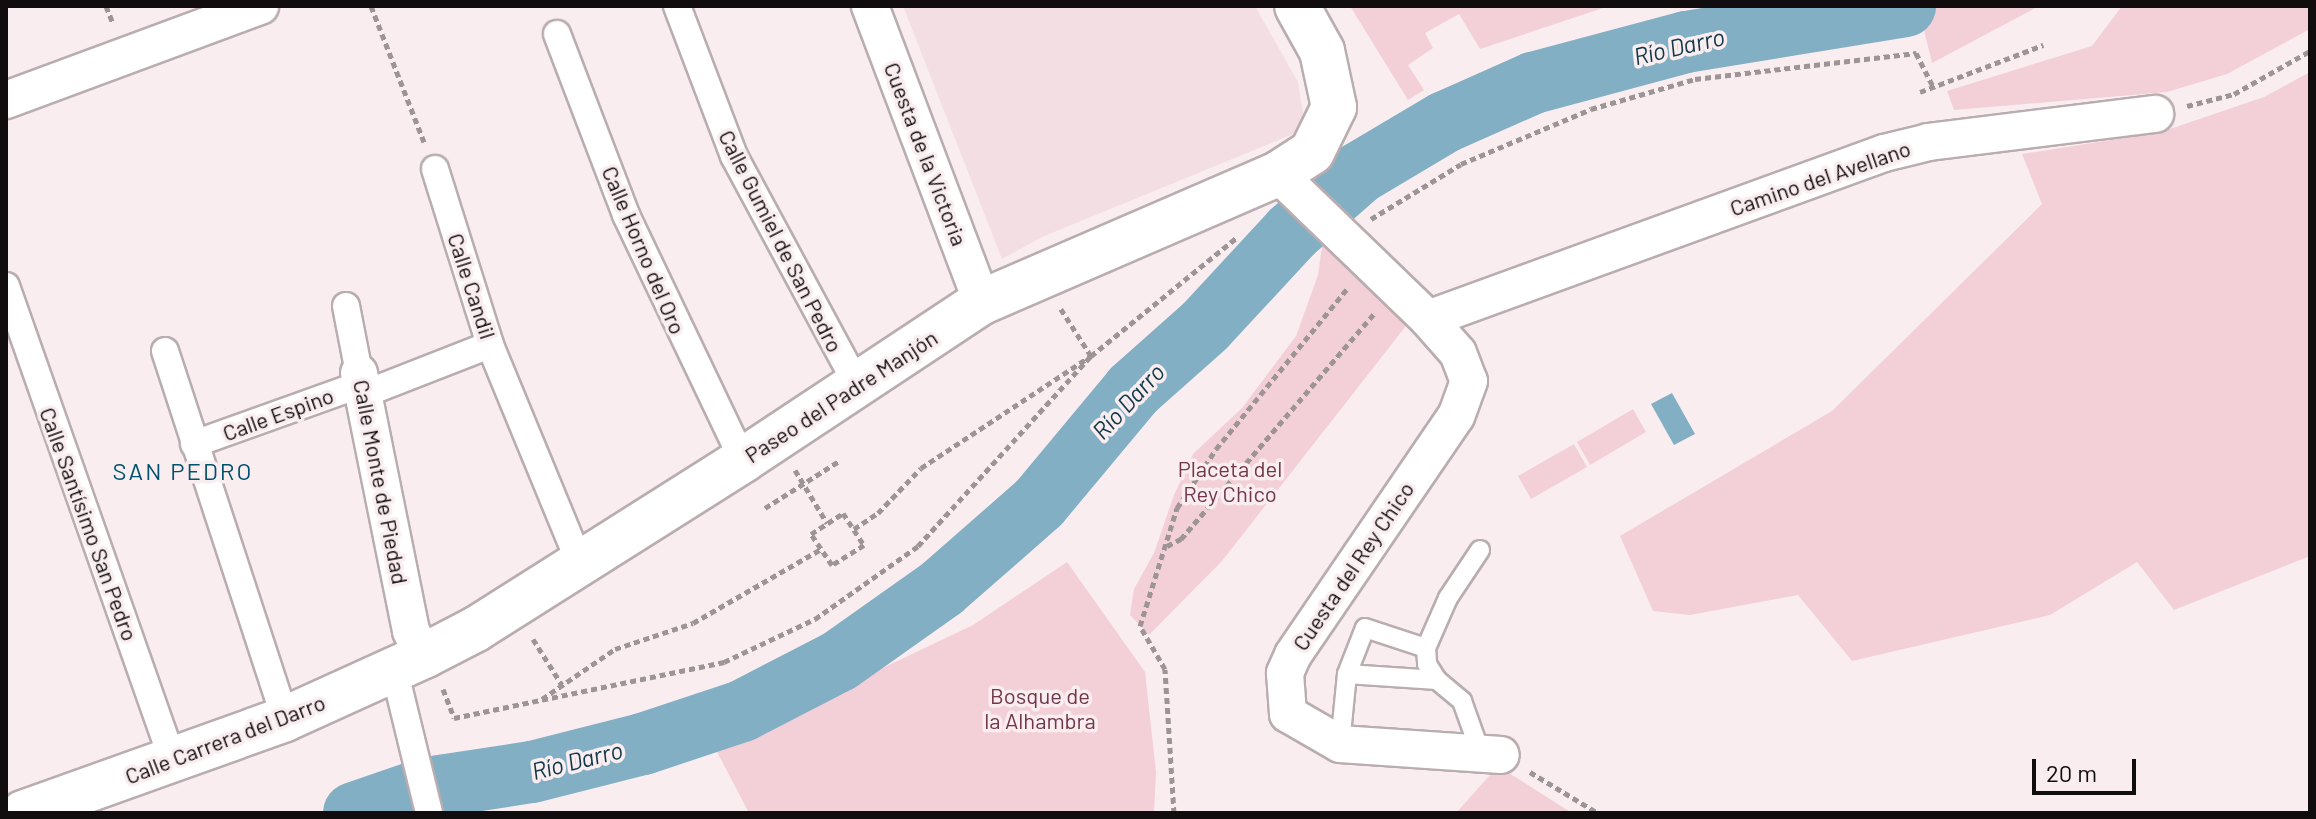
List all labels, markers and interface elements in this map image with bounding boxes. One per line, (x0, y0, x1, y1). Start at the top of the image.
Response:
water label: Río Darro (1631, 22, 1727, 70)
street label: Cuesta de la Victoria (879, 59, 973, 249)
street label: Calle Gumiel de San Pedro (713, 126, 849, 356)
street label: Camino del Avellano (1726, 135, 1914, 221)
street label: Calle Horno del Oro (597, 162, 691, 338)
street label: Calle Candil (443, 230, 501, 342)
street label: Paseo del Padre Manjón (740, 324, 942, 468)
water label: Río Darro (1086, 357, 1170, 445)
street label: Calle Monte de Piedad (348, 377, 414, 587)
street label: Calle Espino (219, 382, 337, 446)
street label: Calle Santísimo San Pedro (34, 404, 144, 644)
park label: Placeta del Rey Chico (1178, 455, 1282, 506)
district label: SAN PEDRO (113, 457, 253, 485)
street label: Cuesta del Rey Chico (1287, 477, 1419, 655)
park label: Bosque de la Alhambra (984, 682, 1096, 734)
street label: Calle Carrera del Darro (121, 689, 329, 789)
water label: Río Darro (529, 735, 625, 785)
scale bar (2036, 743, 2140, 793)
text: 20 m (2046, 758, 2097, 787)

